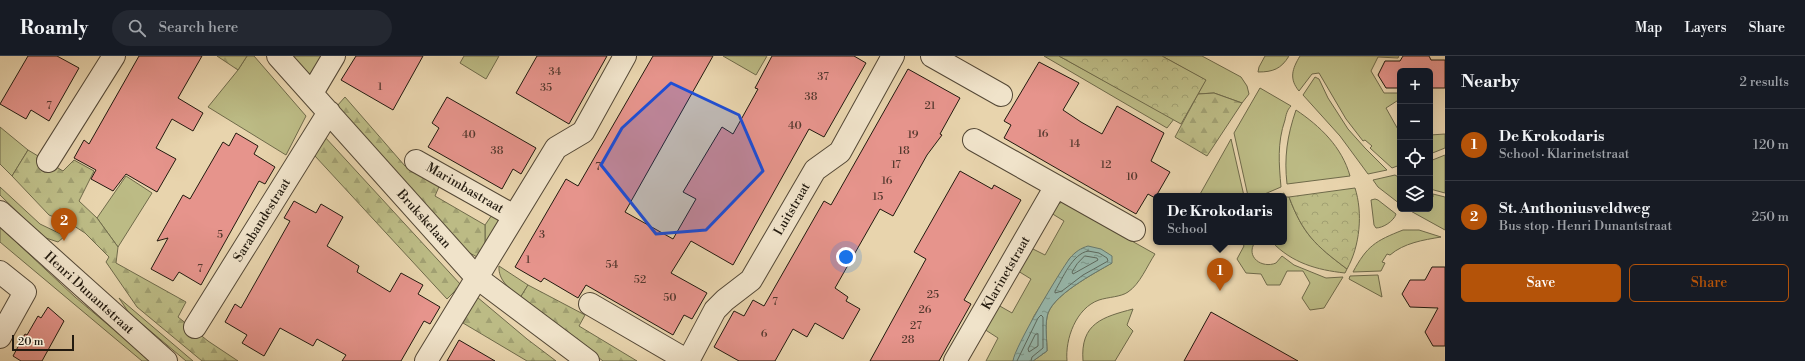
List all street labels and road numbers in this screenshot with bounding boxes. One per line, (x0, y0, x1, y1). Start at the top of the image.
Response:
street label: Marimbastraat (423, 159, 507, 217)
street label: Sarabandestraat (230, 175, 294, 265)
street label: Luitstraat (770, 179, 814, 238)
street label: Brukskelaan (393, 186, 455, 252)
street label: Klarinetstraat (978, 233, 1034, 313)
street label: Henri Dunantstraat (41, 248, 138, 338)

